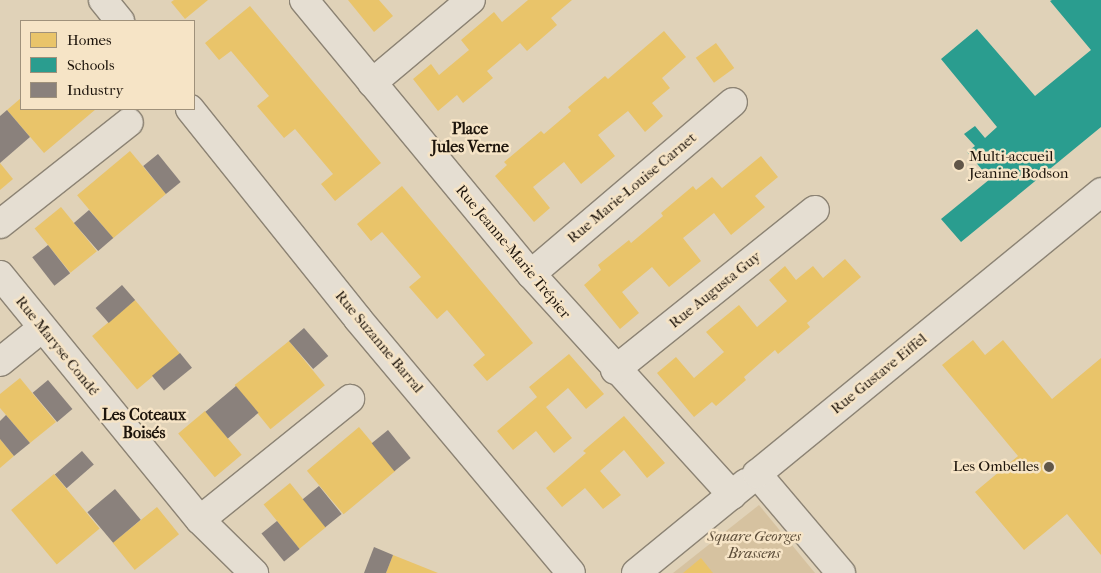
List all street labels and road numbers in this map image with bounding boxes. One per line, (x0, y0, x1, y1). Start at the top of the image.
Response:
street label: Rue Marie-Louise Carnet (564, 129, 700, 247)
street label: Rue Jeanne-Marie Trépier (452, 181, 574, 323)
street label: Rue Augusta Guy (666, 248, 764, 332)
street label: Rue Suzanne Barral (331, 287, 427, 397)
street label: Rue Maryse Condé (11, 293, 103, 399)
street label: Rue Gustave Eiffel (827, 330, 931, 418)

